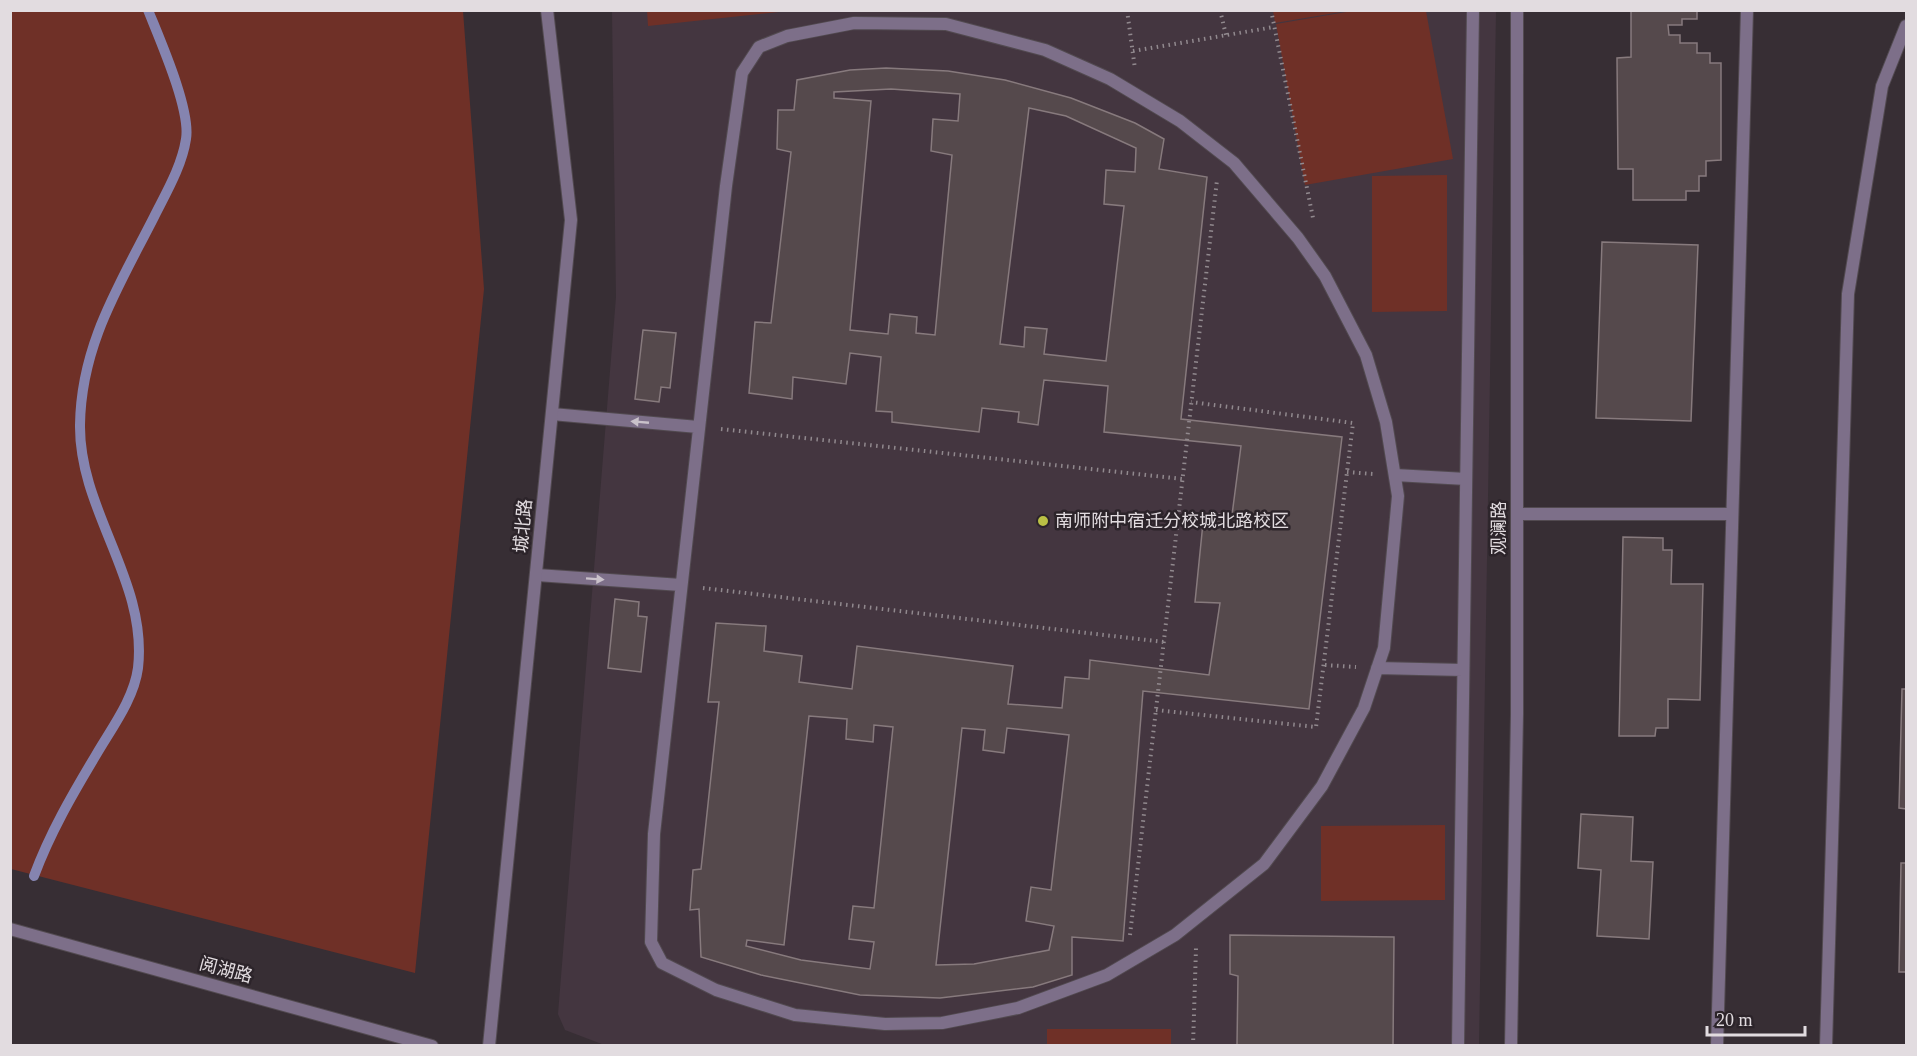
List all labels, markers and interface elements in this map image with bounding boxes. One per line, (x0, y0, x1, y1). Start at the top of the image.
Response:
one-way arrow (631, 417, 650, 426)
street label: 城北路 (511, 498, 535, 554)
street label: 观澜路 (1489, 501, 1509, 555)
place label: 南师附中宿迁分校城北路校区 (1055, 511, 1289, 531)
marker: 南师附中宿迁分校城北路校区 (1036, 514, 1050, 528)
one-way arrow (586, 574, 605, 584)
street label: 阅湖路 (197, 953, 255, 987)
scale bar (1707, 999, 1804, 1037)
text: 20 m (1716, 1010, 1753, 1030)

